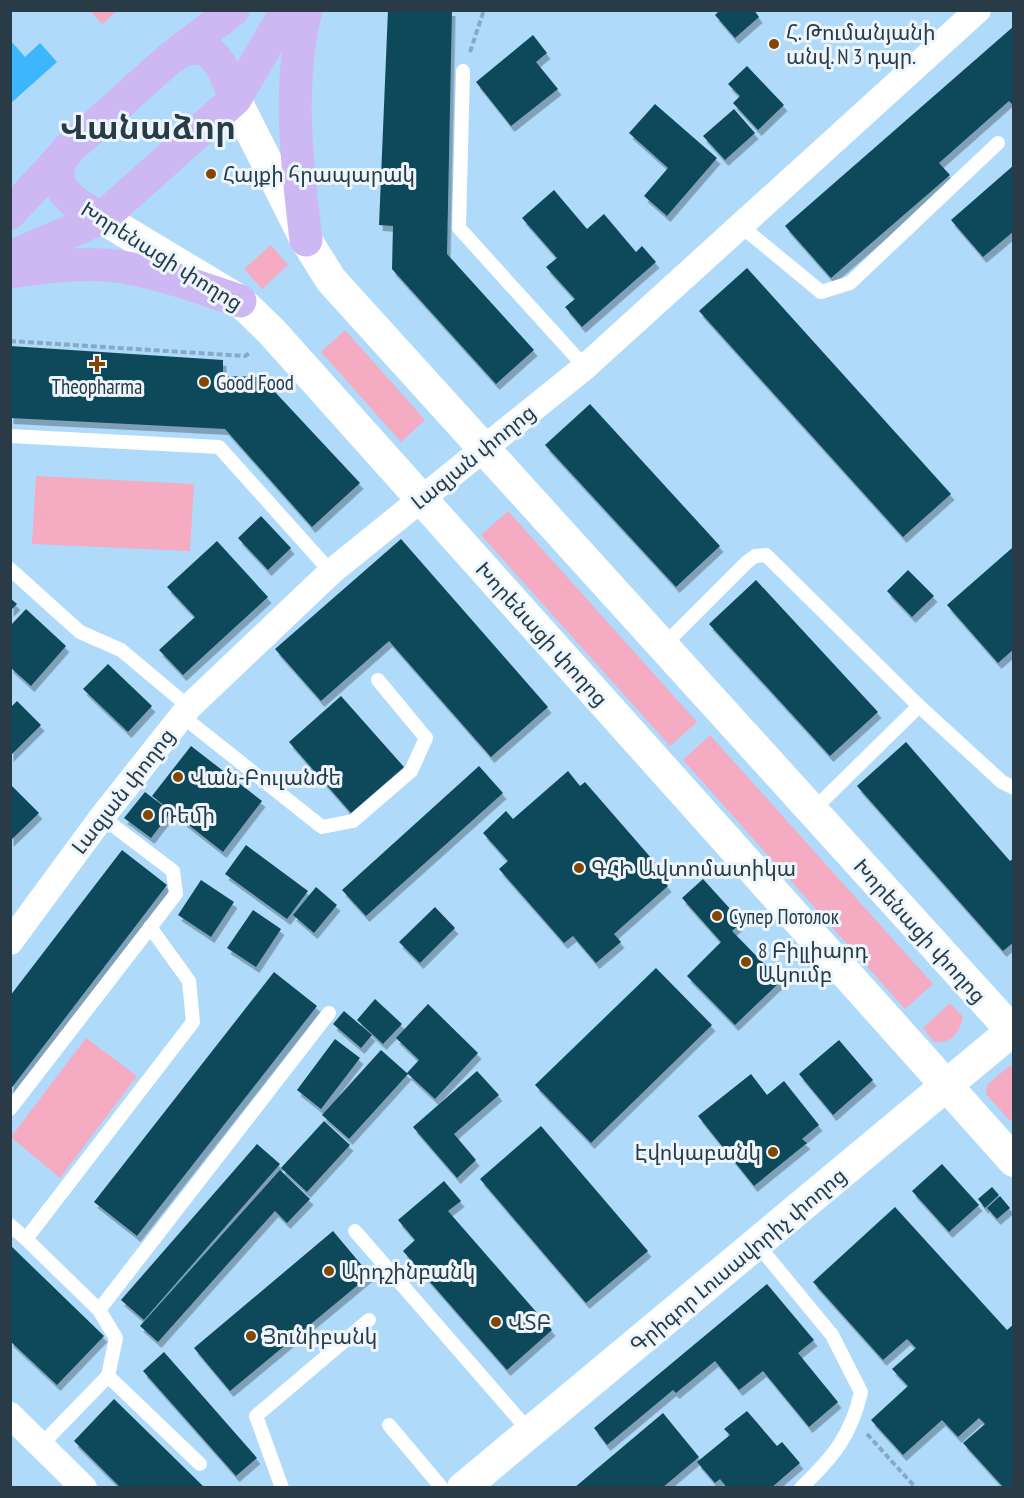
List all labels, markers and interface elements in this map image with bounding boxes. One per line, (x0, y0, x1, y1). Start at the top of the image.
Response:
place label: Հ. Թումանյանի անվ. N 3 դպր. (786, 19, 935, 70)
marker: Հ. Թումանյանի անվ. N 3 դպր. (767, 37, 781, 51)
district label: Վանաձոր (60, 105, 236, 148)
place label: Հայքի հրապարակ (223, 161, 415, 188)
marker: Հայքի հրապարակ (204, 167, 218, 181)
street label: Խորենացի փողոց (76, 195, 248, 317)
marker: Theopharma (90, 357, 104, 371)
place label: Good Food (216, 369, 294, 396)
place label: Theopharma (52, 373, 142, 400)
marker: Good Food (197, 375, 211, 389)
street label: Լազյան փողոց (405, 399, 541, 515)
street label: Խորենացի փողոց (470, 556, 614, 712)
street label: Լազյան փողոց (65, 723, 181, 859)
place label: Վան-Բուլանժե (190, 764, 341, 791)
marker: Վան-Բուլանժե (171, 770, 185, 784)
place label: Ռեմի (160, 802, 215, 829)
marker: Ռեմի (141, 808, 155, 822)
street label: Խորենացի փողոց (848, 853, 992, 1009)
place label: ԳՀԻ Ավտոմատիկա (591, 855, 796, 882)
marker: ԳՀԻ Ավտոմատիկա (572, 861, 586, 875)
place label: Супер Потолок (729, 903, 839, 930)
marker: Супер Потолок (710, 909, 724, 923)
place label: 8 Բիլլիարդ Ակումբ (758, 937, 869, 988)
marker: 8 Բիլլիարդ Ակումբ (739, 955, 753, 969)
place label: Էվոկաբանկ (634, 1139, 761, 1166)
marker: Էվոկաբանկ (766, 1145, 780, 1159)
street label: Գրիգոր Լուսավորիչ փողոց (624, 1162, 852, 1358)
place label: Արդշինբանկ (341, 1258, 475, 1285)
marker: Արդշինբանկ (322, 1264, 336, 1278)
place label: ՎՏԲ (508, 1309, 551, 1336)
marker: ՎՏԲ (489, 1315, 503, 1329)
place label: Յունիբանկ (263, 1323, 377, 1350)
marker: Յունիբանկ (244, 1329, 258, 1343)

